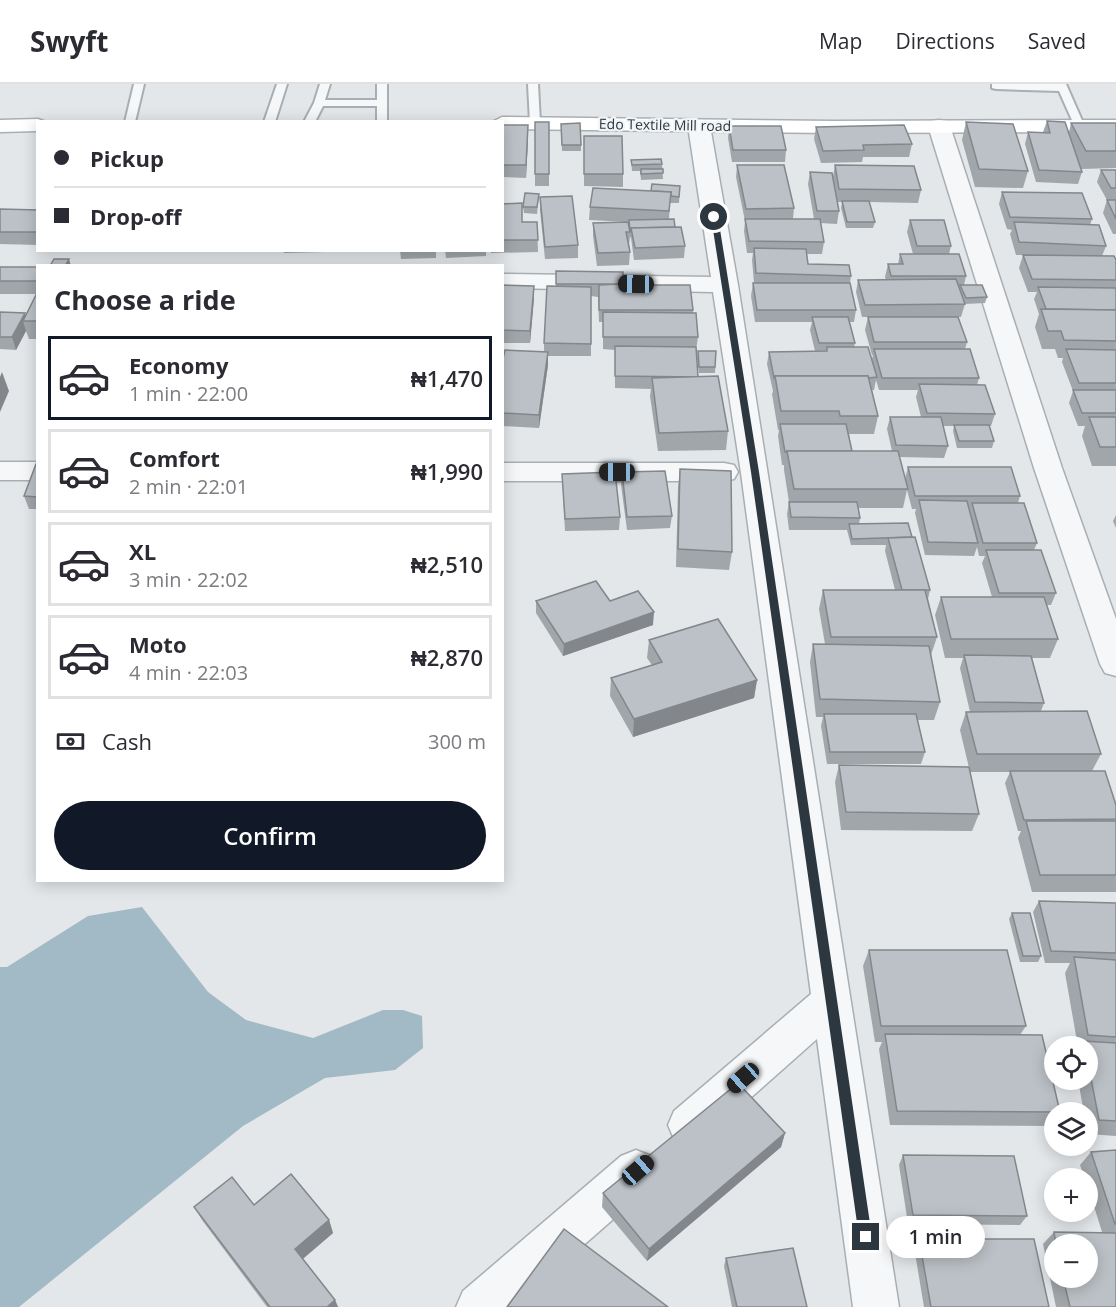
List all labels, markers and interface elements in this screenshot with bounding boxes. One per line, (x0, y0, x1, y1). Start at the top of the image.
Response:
text: Swyft (30, 22, 108, 60)
text: Map (819, 27, 862, 55)
text: Directions (895, 27, 995, 55)
text: Saved (1028, 27, 1086, 55)
street label: Edo Textile Mill road (599, 114, 731, 135)
text: Pickup (90, 143, 164, 173)
text: Drop-off (90, 201, 182, 231)
route start (700, 203, 727, 230)
car (618, 275, 654, 293)
text: Choose a ride (54, 281, 236, 318)
text: Economy (129, 350, 228, 380)
icon: car (57, 351, 111, 405)
text: ₦1,470 (411, 363, 483, 393)
text: 1 min · 22:00 (129, 380, 248, 407)
text: Comfort (129, 443, 220, 473)
icon: car (57, 444, 111, 498)
text: ₦1,990 (411, 456, 483, 486)
car (599, 463, 635, 481)
text: 2 min · 22:01 (129, 473, 248, 500)
text: XL (129, 536, 156, 566)
icon: car (57, 537, 111, 591)
text: ₦2,510 (411, 549, 483, 579)
text: 3 min · 22:02 (129, 566, 248, 593)
text: Moto (129, 629, 187, 659)
icon: car (57, 630, 111, 684)
text: ₦2,870 (411, 642, 483, 672)
text: 4 min · 22:03 (129, 659, 248, 686)
icon: cash (54, 725, 87, 758)
text: Cash (102, 726, 152, 756)
text: 300 m (428, 728, 486, 755)
button: Confirm (54, 801, 486, 870)
map controls (1044, 1036, 1098, 1288)
button: locate (1044, 1036, 1098, 1090)
car (724, 1059, 762, 1097)
button: layers (1044, 1102, 1098, 1156)
car (619, 1151, 657, 1189)
button: + (1044, 1168, 1098, 1222)
callout: 1 min (887, 1216, 986, 1258)
route end (852, 1223, 879, 1250)
text: 1 min (909, 1223, 963, 1250)
button: − (1044, 1234, 1098, 1288)

